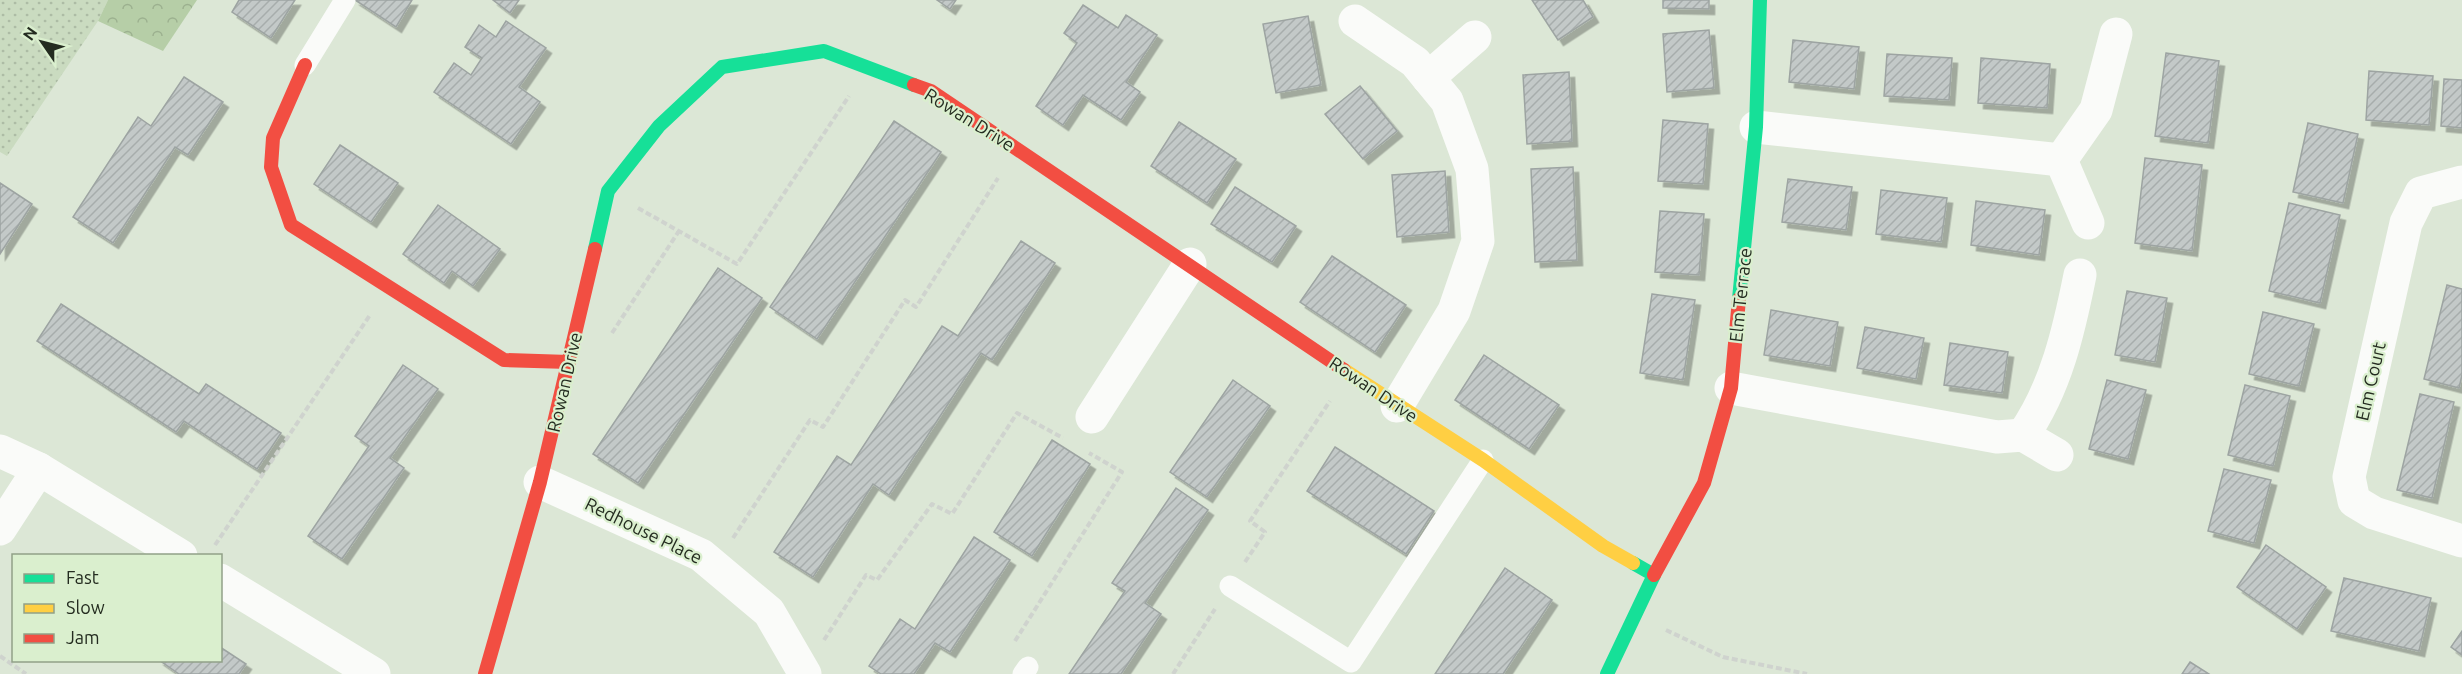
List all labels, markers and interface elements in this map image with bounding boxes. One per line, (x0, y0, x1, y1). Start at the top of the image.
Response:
north arrow (12, 12, 72, 72)
text: N (19, 23, 41, 43)
street label: Rowan Drive (922, 84, 1018, 154)
street label: Elm Terrace (1725, 247, 1755, 343)
street label: Rowan Drive (543, 330, 585, 434)
street label: Elm Court (2351, 340, 2389, 422)
street label: Rowan Drive (1326, 352, 1422, 426)
street label: Redhouse Place (582, 493, 706, 567)
legend (12, 554, 222, 662)
text: Fast (66, 567, 99, 587)
text: Slow (66, 597, 105, 617)
text: Jam (66, 627, 100, 647)

